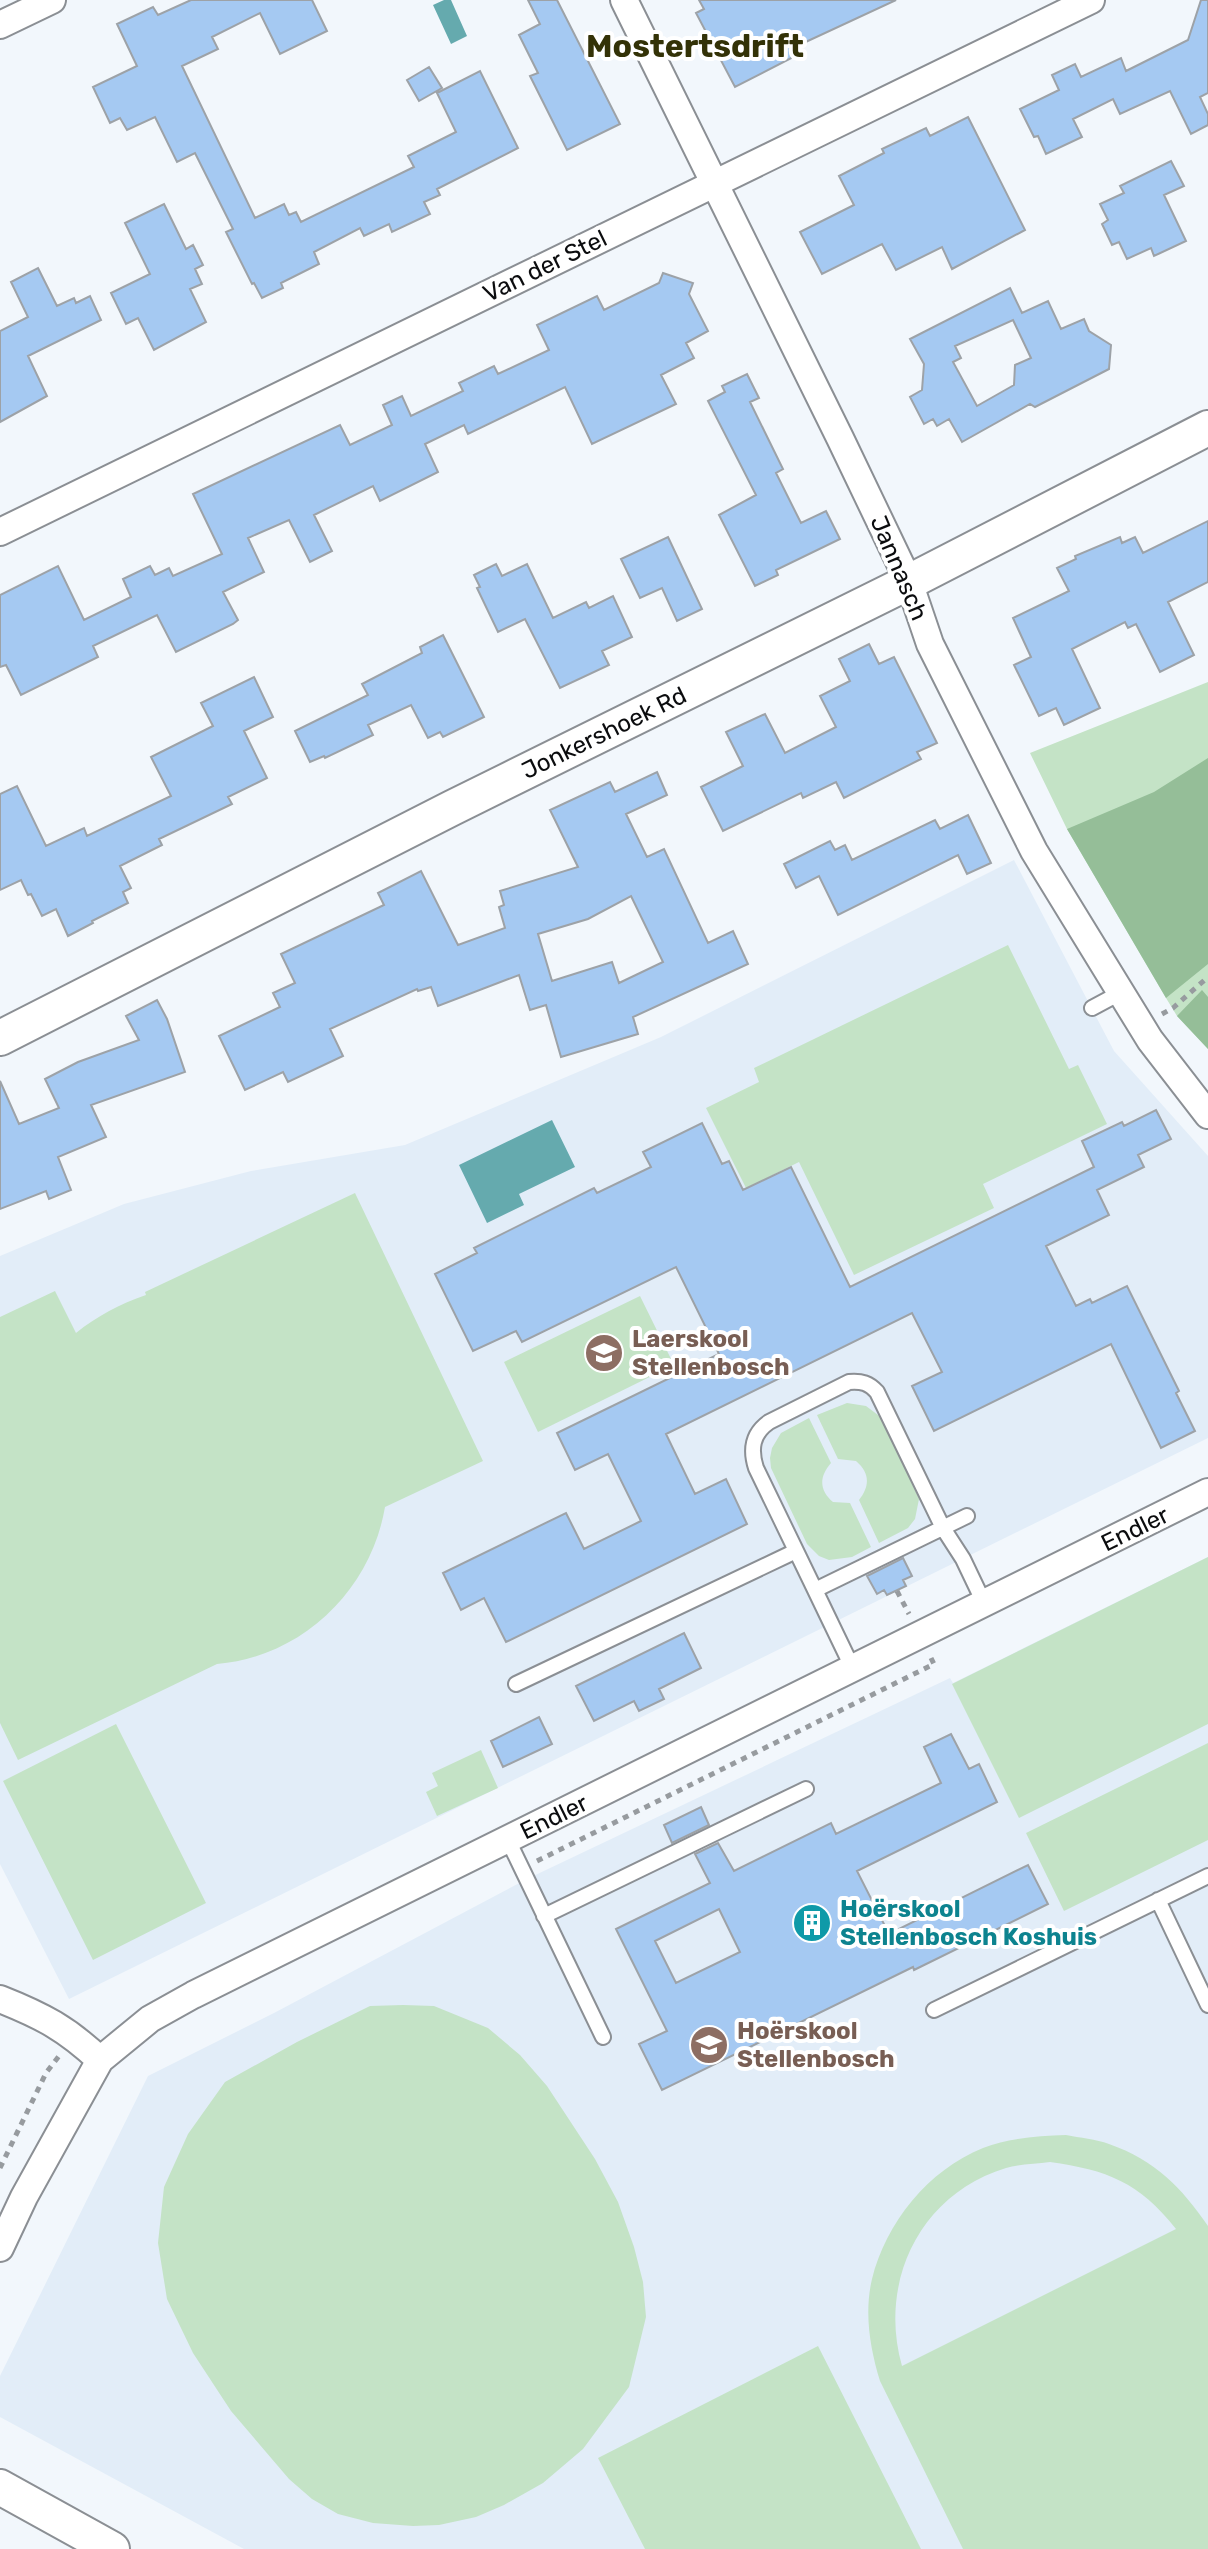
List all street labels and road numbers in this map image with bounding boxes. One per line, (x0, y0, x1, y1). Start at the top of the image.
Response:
street label: Van der Stel (479, 224, 611, 308)
street label: Jannasch (864, 512, 934, 624)
street label: Jonkershoek Rd (517, 681, 691, 785)
street label: Endler (1097, 1501, 1173, 1557)
street label: Endler (516, 1789, 592, 1845)

